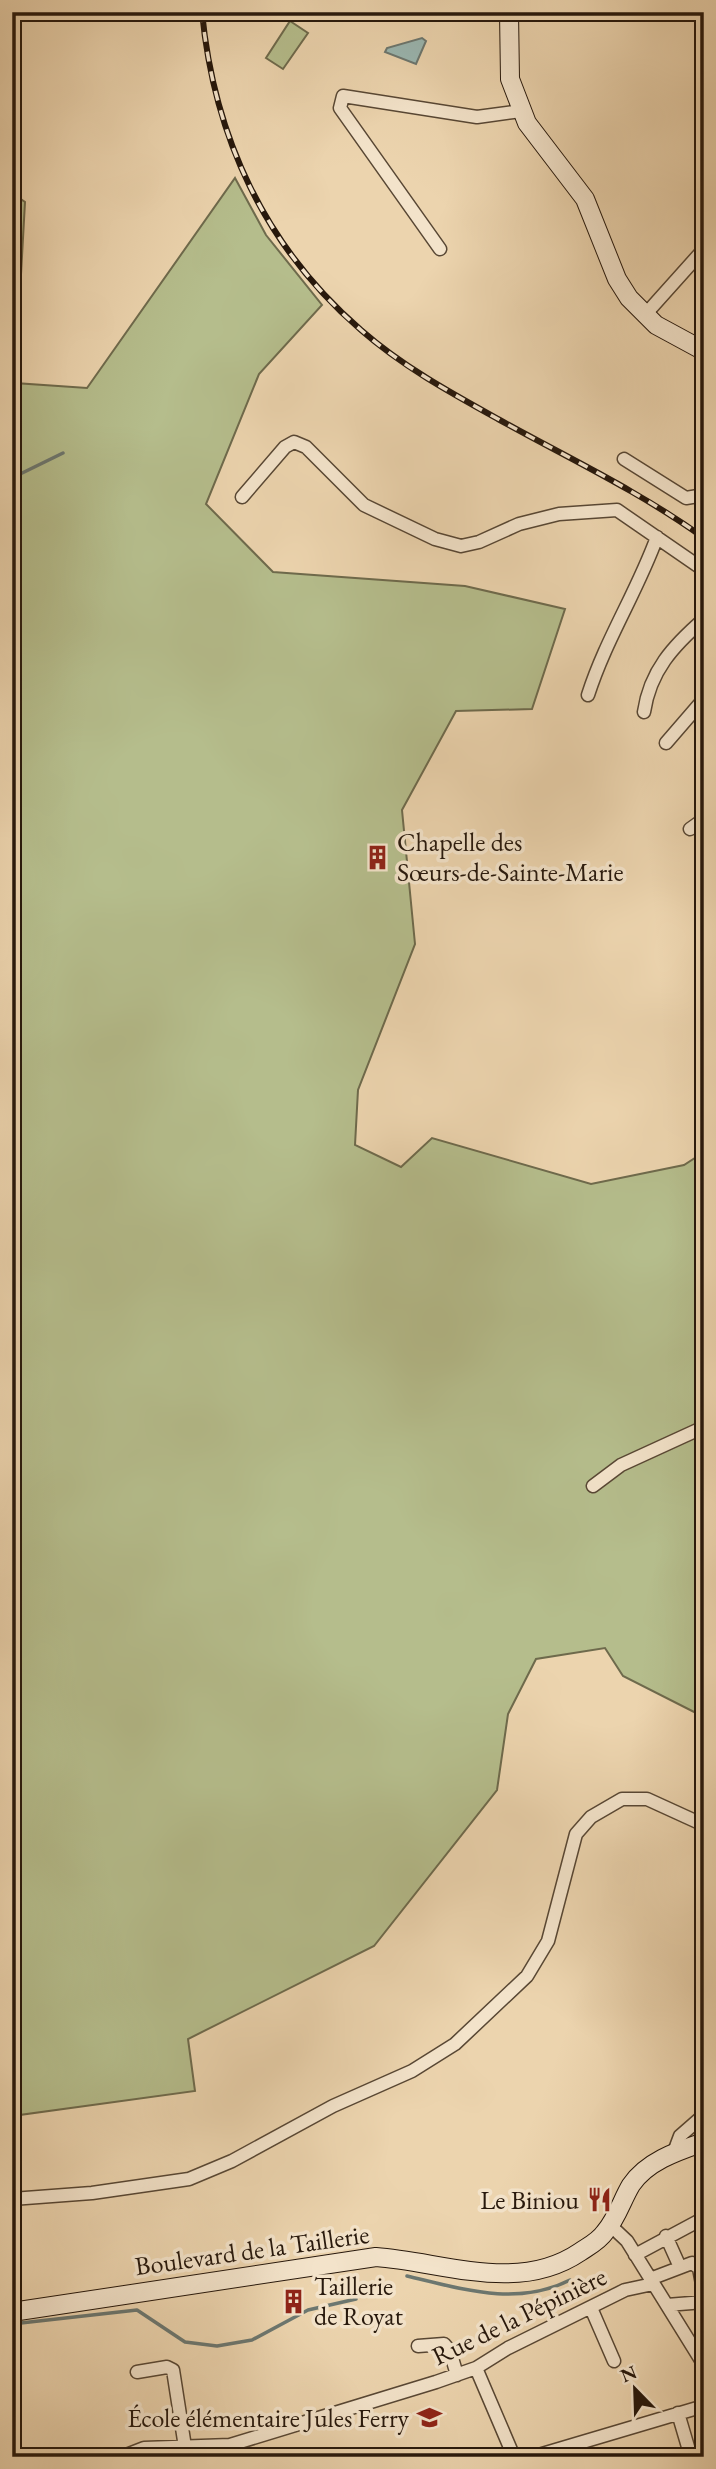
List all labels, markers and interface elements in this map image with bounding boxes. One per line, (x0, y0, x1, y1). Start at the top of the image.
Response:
place label: Chapelle des Sœurs-de-Sainte-Marie (397, 825, 624, 889)
building icon: Chapelle des Sœurs-de-Sainte-Marie (363, 843, 391, 871)
place label: Le Biniou (480, 2183, 579, 2217)
restaurant icon: Le Biniou (585, 2186, 613, 2214)
street label: Boulevard de la Taillerie (133, 2217, 371, 2283)
street label: Rue de la Pépinière (426, 2259, 612, 2373)
place label: Taillerie de Royat (314, 2269, 403, 2333)
building icon: Taillerie de Royat (280, 2287, 308, 2315)
north arrow (600, 2354, 670, 2424)
text: N (617, 2359, 641, 2388)
place label: École élémentaire Jules Ferry (127, 2401, 410, 2435)
school or university icon: École élémentaire Jules Ferry (415, 2404, 443, 2432)

